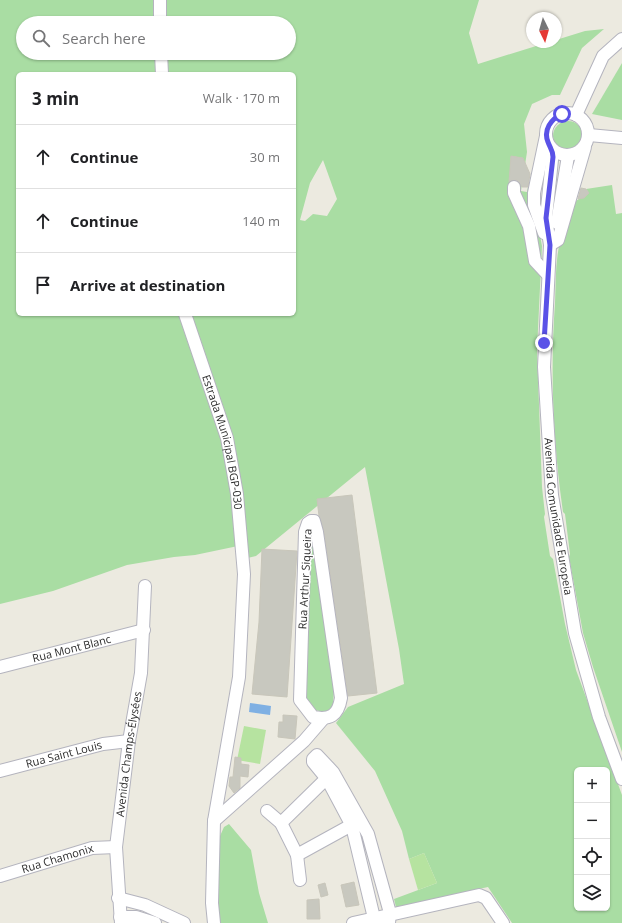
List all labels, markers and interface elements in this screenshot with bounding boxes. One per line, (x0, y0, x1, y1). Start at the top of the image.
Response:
north arrow (526, 12, 562, 48)
search box (16, 16, 296, 60)
icon: search (30, 27, 52, 49)
text: Search here (62, 28, 146, 48)
text: 3 min (32, 87, 79, 110)
text: Walk · 170 m (203, 89, 280, 107)
route start (553, 105, 571, 123)
icon: ahead (32, 146, 54, 168)
text: Continue (70, 147, 138, 167)
text: 30 m (250, 148, 280, 166)
icon: ahead (32, 210, 54, 232)
text: Continue (70, 211, 138, 231)
text: 140 m (242, 212, 280, 230)
icon: arrive (32, 274, 54, 296)
text: Arrive at destination (70, 275, 225, 295)
route end (535, 334, 553, 352)
street label: Estrada Municipal BGP-030 (199, 373, 246, 510)
street label: Avenida Comunidade Europeia (541, 437, 577, 596)
street label: Rua Arthur Siqueira (294, 528, 315, 630)
street label: Rua Mont Blanc (31, 631, 112, 665)
street label: Avenida Champs-Élysées (112, 690, 145, 818)
street label: Rua Saint Louis (24, 737, 103, 771)
map controls (574, 767, 610, 911)
button: + (574, 767, 610, 803)
button: − (574, 803, 610, 839)
button: locate (574, 839, 610, 875)
street label: Rua Chamonix (19, 840, 95, 876)
button: layers (574, 875, 610, 911)

